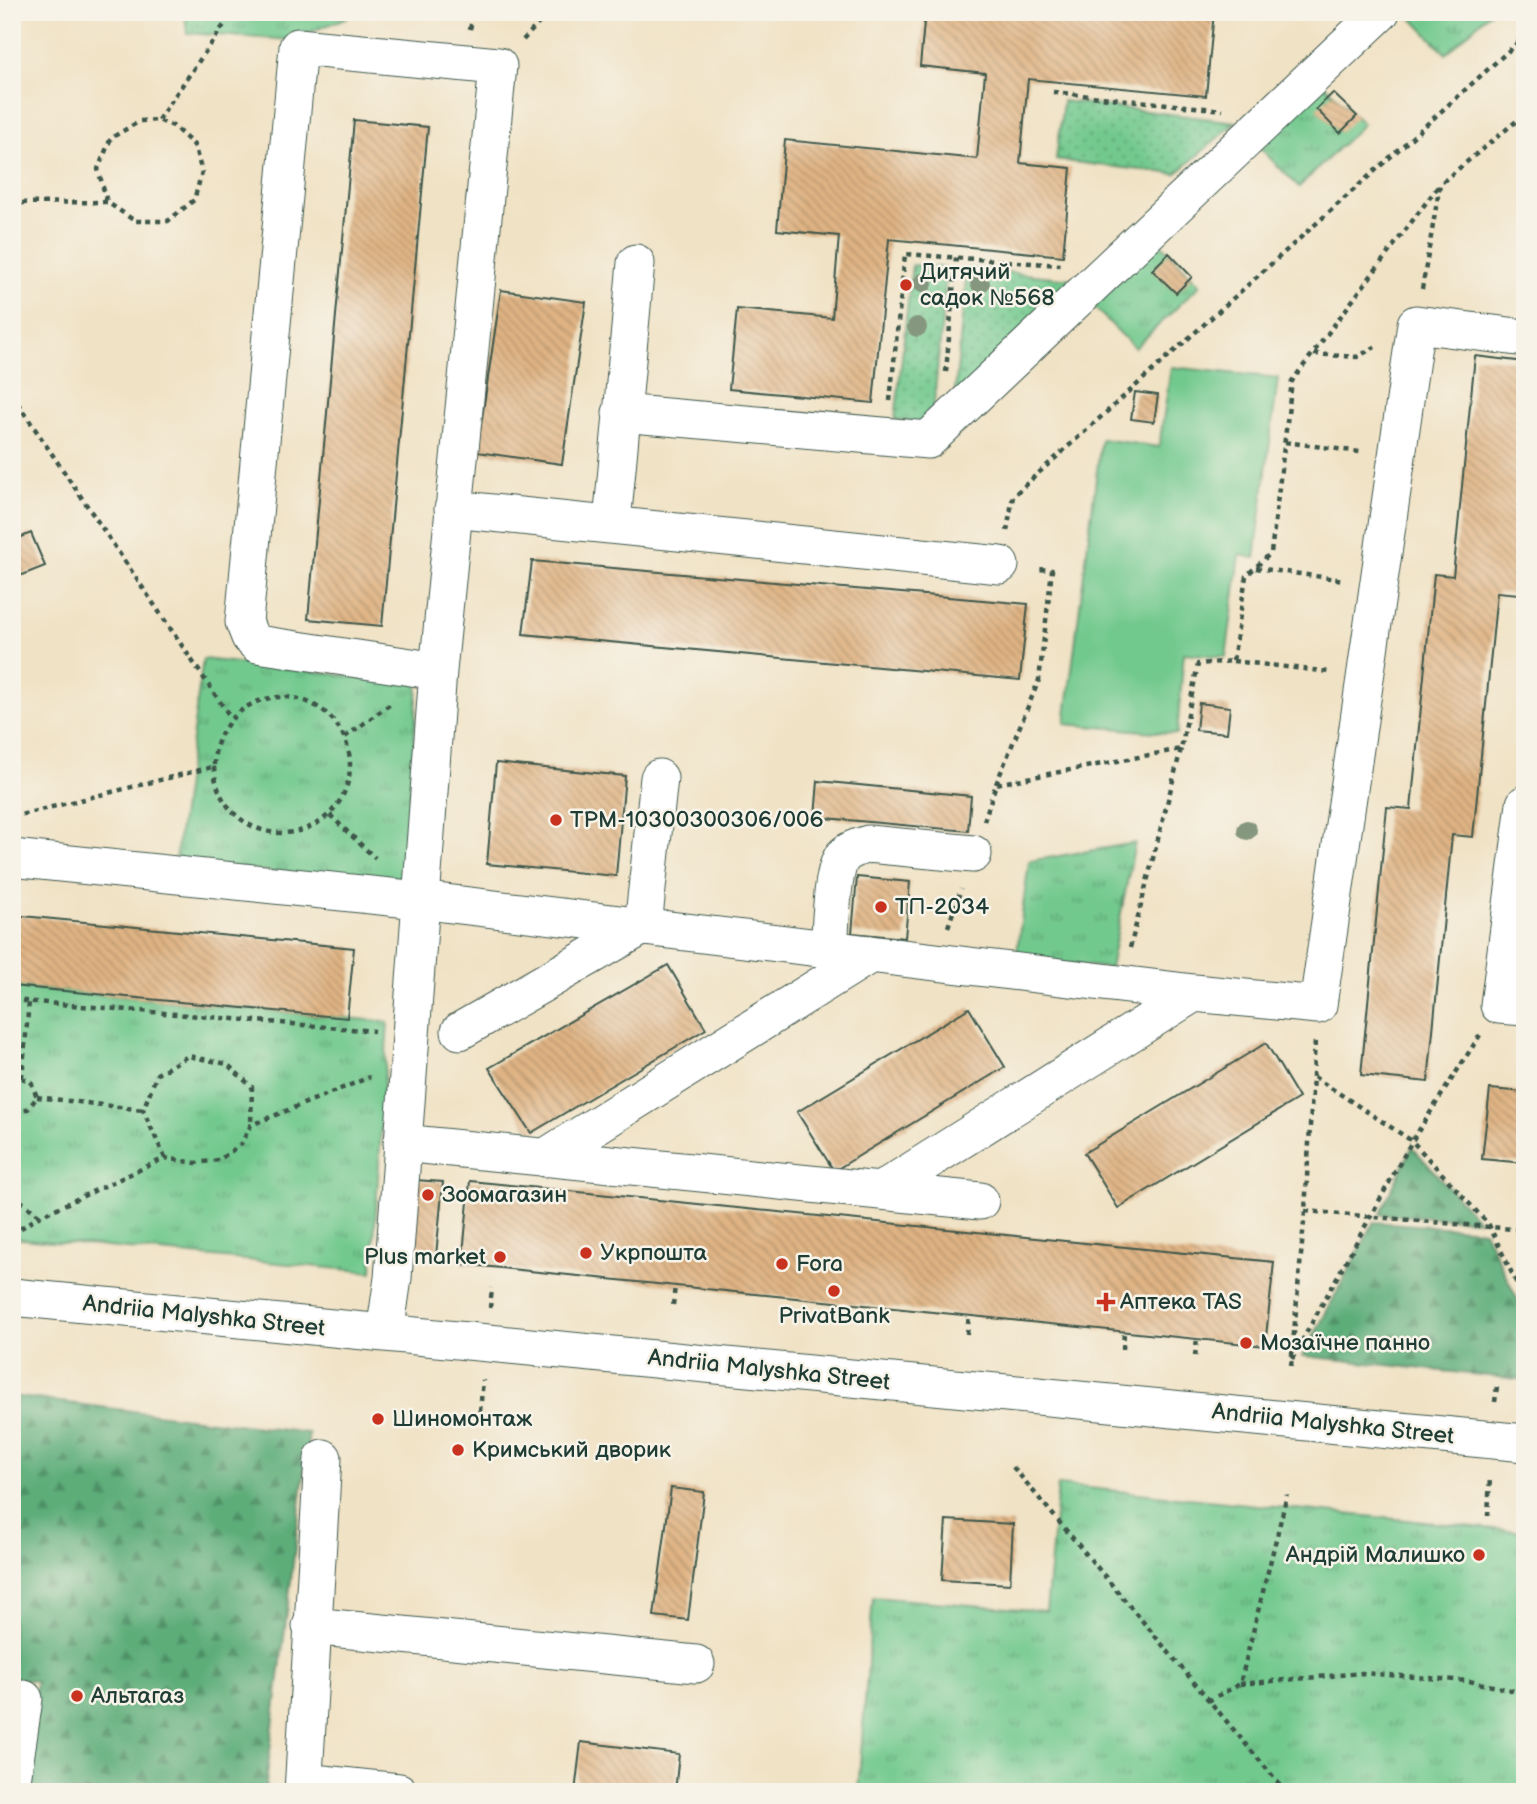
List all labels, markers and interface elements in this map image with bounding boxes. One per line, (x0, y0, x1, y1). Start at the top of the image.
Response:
place label: Дитячий садок №568 (920, 258, 1055, 312)
marker: Дитячий садок №568 (898, 277, 914, 293)
place label: ТРМ-10300300306/006 (570, 806, 824, 834)
marker: ТРМ-10300300306/006 (548, 812, 564, 828)
place label: ТП-2034 (895, 893, 989, 921)
marker: ТП-2034 (873, 899, 889, 915)
place label: Зоомагазин (442, 1181, 567, 1209)
marker: Зоомагазин (420, 1187, 436, 1203)
place label: Укрпошта (600, 1239, 708, 1267)
place label: Plus market (364, 1243, 486, 1271)
marker: Укрпошта (578, 1245, 594, 1261)
marker: Plus market (492, 1249, 508, 1265)
place label: Fora (796, 1250, 843, 1278)
marker: Fora (774, 1256, 790, 1272)
marker: PrivatBank (826, 1283, 842, 1299)
place label: Аптека TAS (1119, 1288, 1242, 1316)
street label: Andriia Malyshka Street (81, 1289, 327, 1343)
marker: Аптека TAS (1098, 1294, 1114, 1310)
place label: PrivatBank (778, 1302, 890, 1330)
place label: Мозаїчне панно (1260, 1329, 1430, 1357)
marker: Мозаїчне панно (1238, 1335, 1254, 1351)
street label: Andriia Malyshka Street (646, 1343, 892, 1397)
street label: Andriia Malyshka Street (1210, 1397, 1456, 1451)
place label: Шиномонтаж (392, 1405, 532, 1433)
marker: Шиномонтаж (370, 1411, 386, 1427)
place label: Кримський дворик (472, 1436, 672, 1464)
marker: Кримський дворик (450, 1442, 466, 1458)
place label: Андрій Малишко (1285, 1541, 1465, 1569)
marker: Андрій Малишко (1471, 1547, 1487, 1563)
place label: Альтагаз (90, 1682, 184, 1710)
marker: Альтагаз (69, 1688, 85, 1704)

